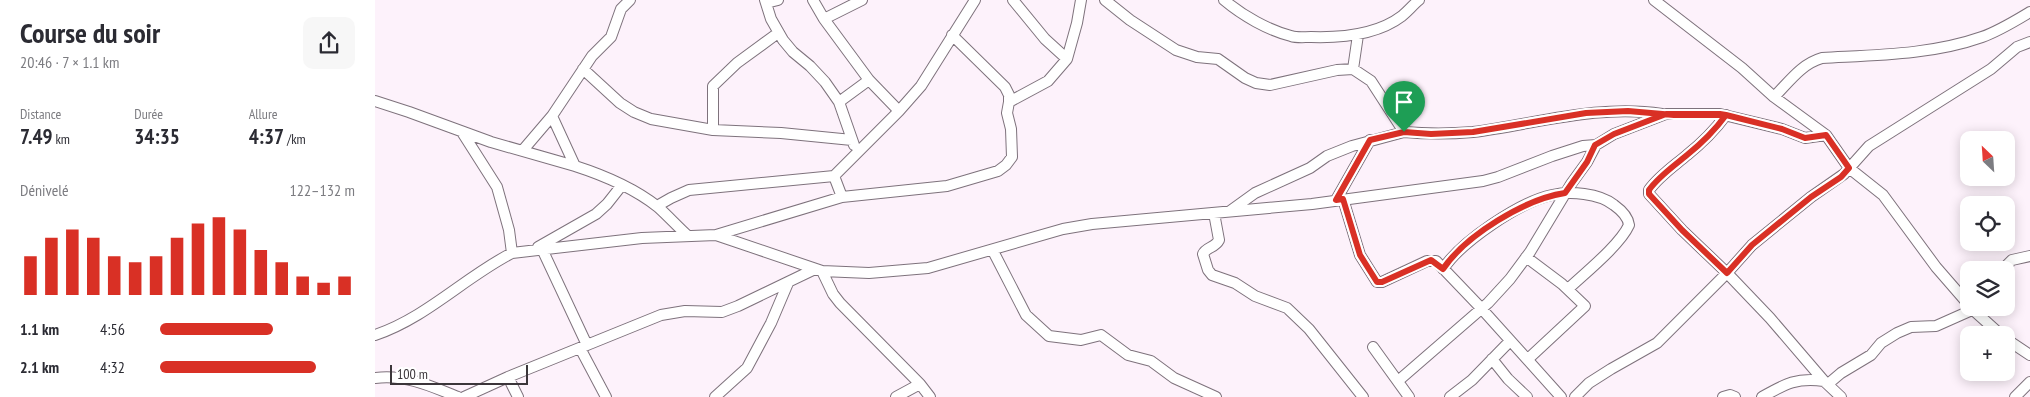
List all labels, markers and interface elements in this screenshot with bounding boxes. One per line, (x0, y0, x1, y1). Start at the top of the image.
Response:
text: Course du soir (20, 14, 160, 51)
button: share (303, 17, 355, 69)
text: 20:46 · 7 × 1.1 km (20, 52, 120, 72)
pin (1383, 81, 1425, 132)
icon: arrive (1390, 88, 1418, 116)
text: Distance (20, 105, 61, 123)
text: Durée (134, 105, 163, 123)
text: Allure (249, 105, 278, 123)
text: 7.49 (20, 123, 52, 150)
text: 34:35 (134, 123, 180, 150)
text: 4:37 (249, 123, 284, 150)
text: km (52, 130, 70, 148)
text: /km (284, 130, 306, 148)
north arrow (1960, 131, 2015, 186)
map controls (1960, 131, 2015, 381)
text: Dénivelé (20, 180, 69, 200)
text: 122–132 m (290, 180, 355, 200)
button: locate (1960, 196, 2015, 251)
button: layers (1960, 261, 2015, 316)
text: 1.1 km (20, 319, 59, 339)
text: 4:56 (100, 319, 125, 339)
button: + (1960, 326, 2015, 381)
text: 2.1 km (20, 357, 59, 377)
text: 4:32 (100, 357, 125, 377)
scale bar (390, 362, 527, 385)
text: 100 m (397, 365, 428, 383)

